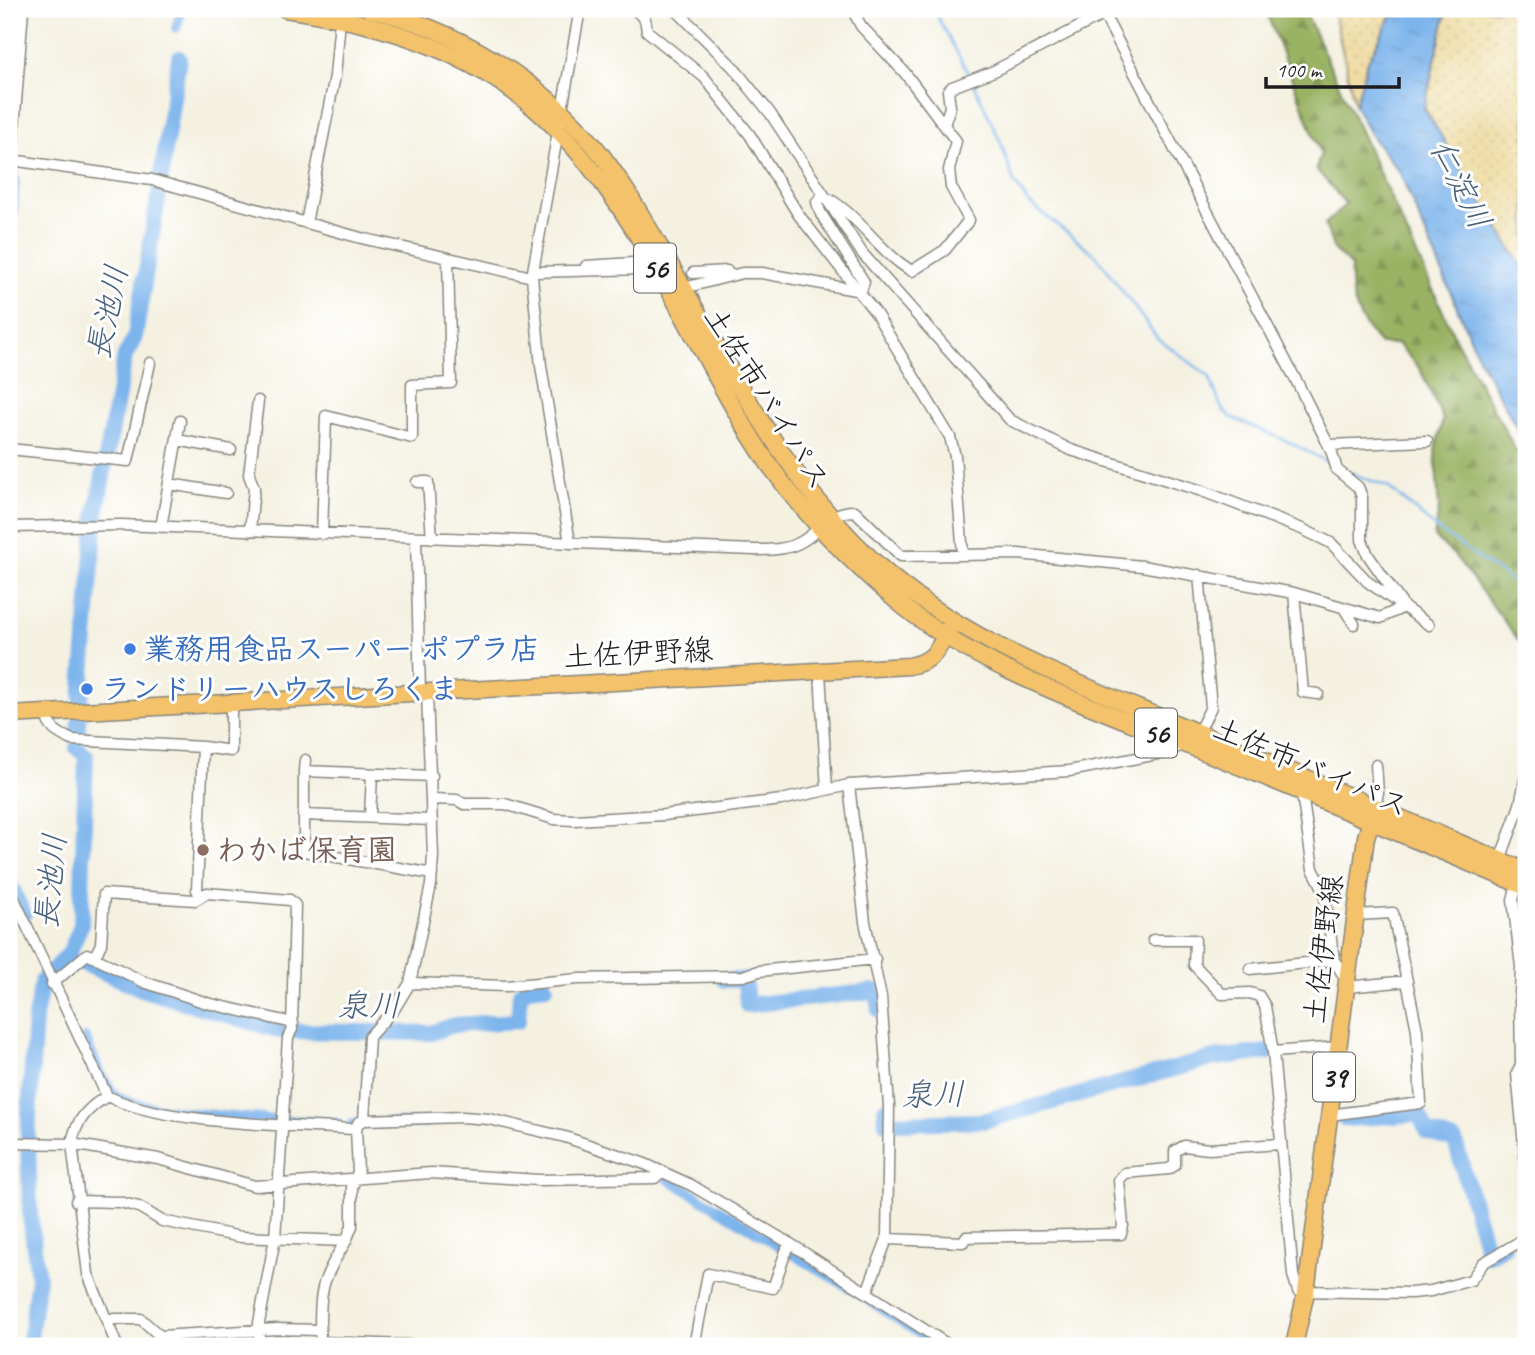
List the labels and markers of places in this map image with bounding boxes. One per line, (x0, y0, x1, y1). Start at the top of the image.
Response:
place label: 業務用食品スーパー ポプラ店 (144, 630, 540, 668)
marker: 業務用食品スーパー ポプラ店 (122, 641, 138, 657)
place label: ランドリーハウスしろくま (101, 670, 459, 708)
marker: ランドリーハウスしろくま (79, 681, 95, 697)
place label: わかば保育園 (217, 831, 397, 869)
marker: わかば保育園 (195, 842, 211, 858)

